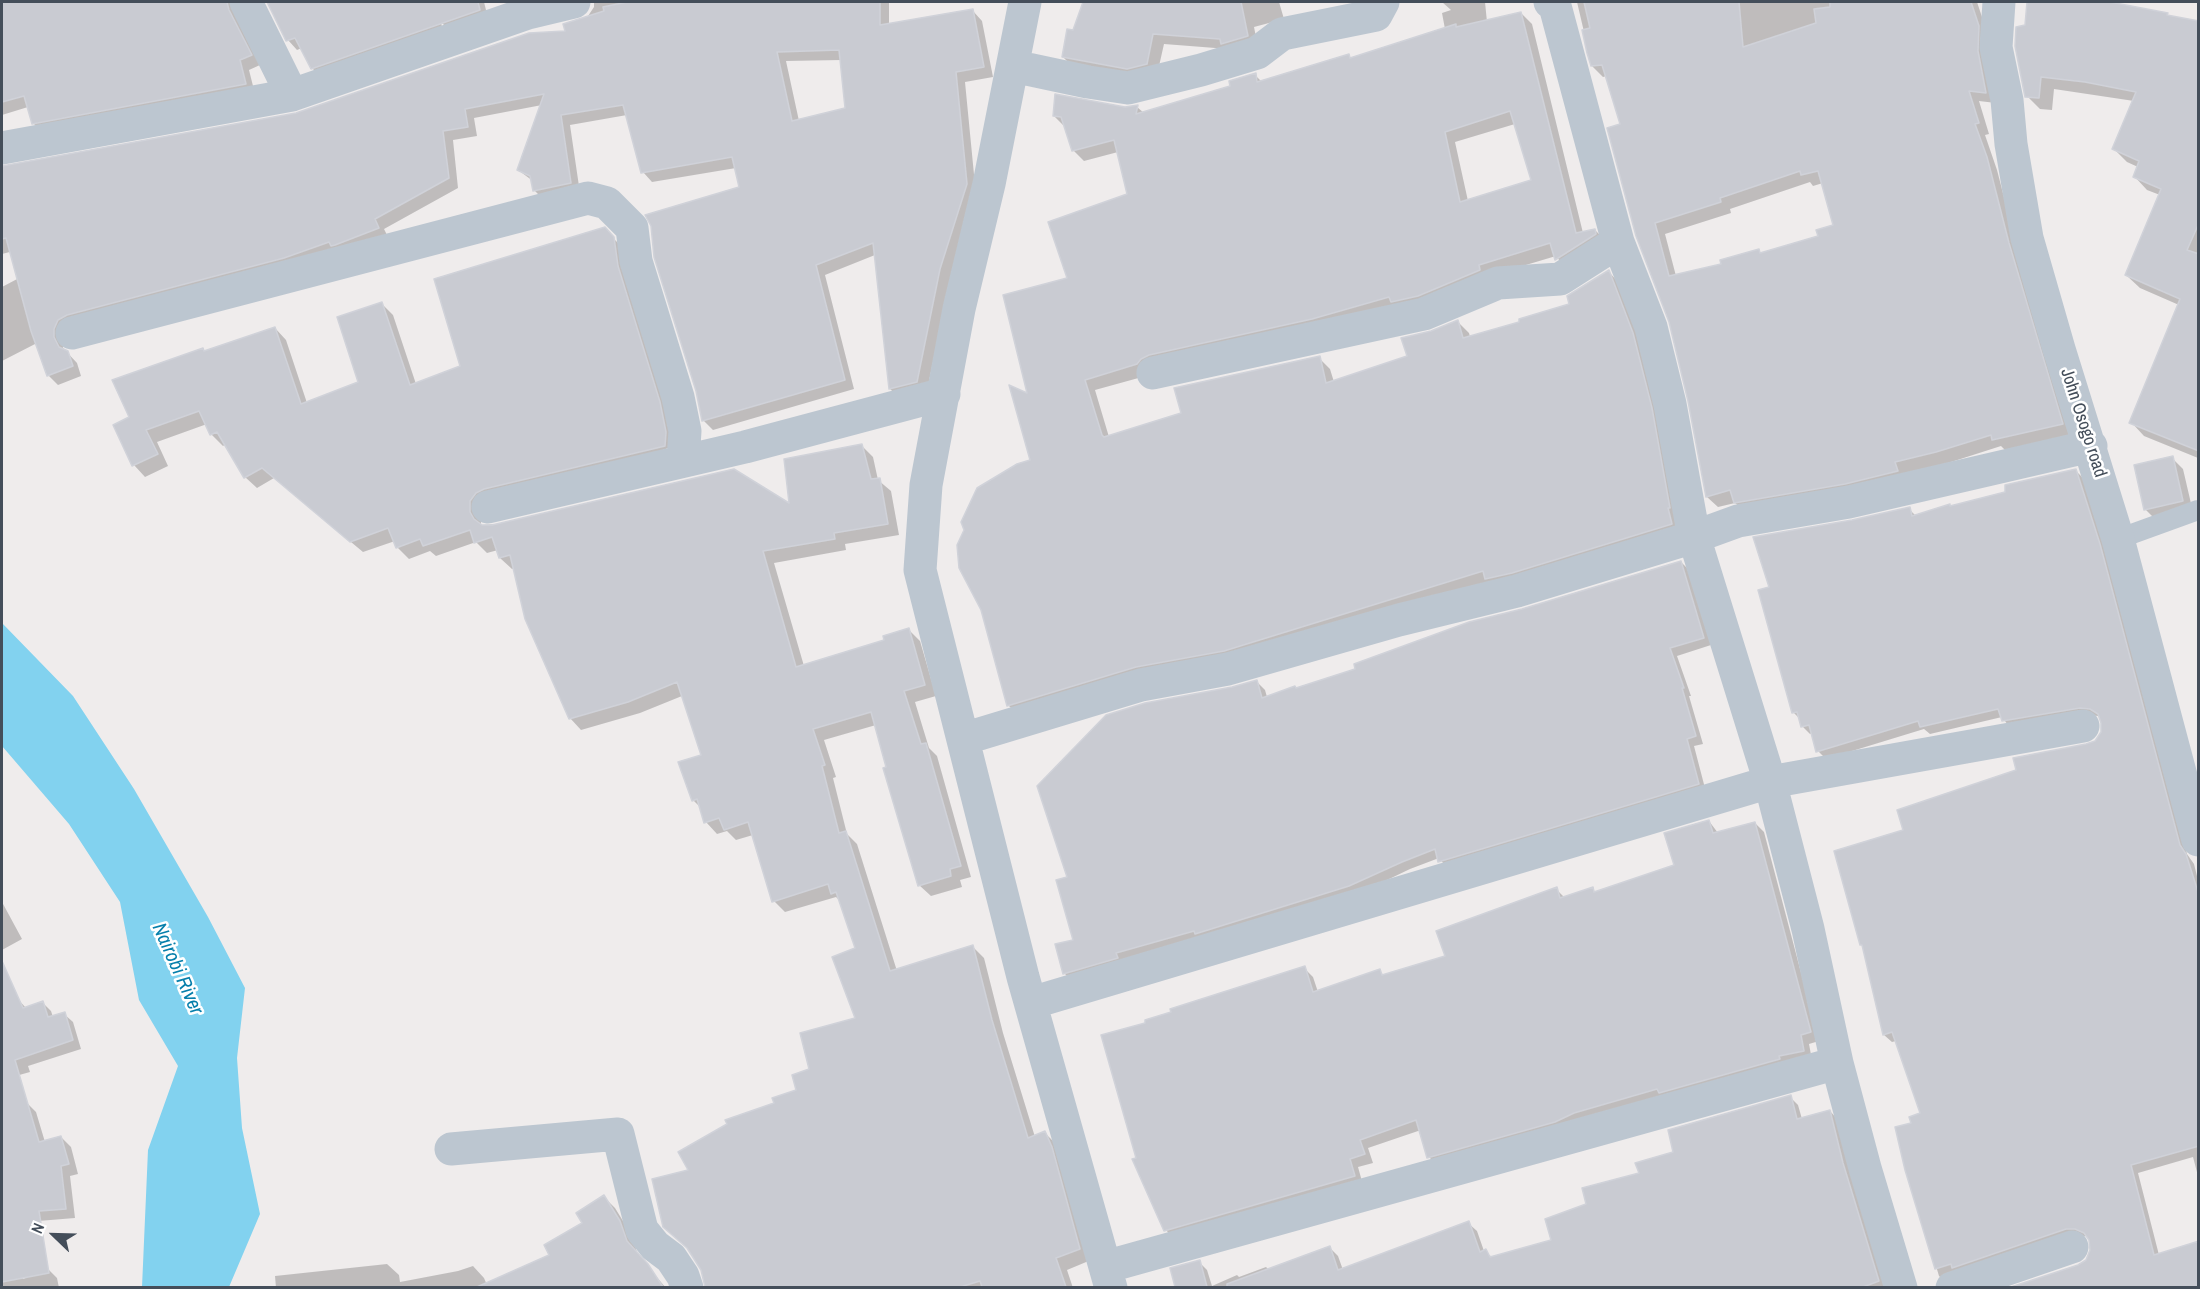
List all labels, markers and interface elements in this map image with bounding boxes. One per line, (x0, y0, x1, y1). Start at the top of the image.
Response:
street label: John Osogo road (2055, 366, 2111, 480)
water label: Nairobi River (146, 920, 208, 1018)
north arrow (24, 1205, 84, 1265)
text: N (25, 1219, 49, 1237)

